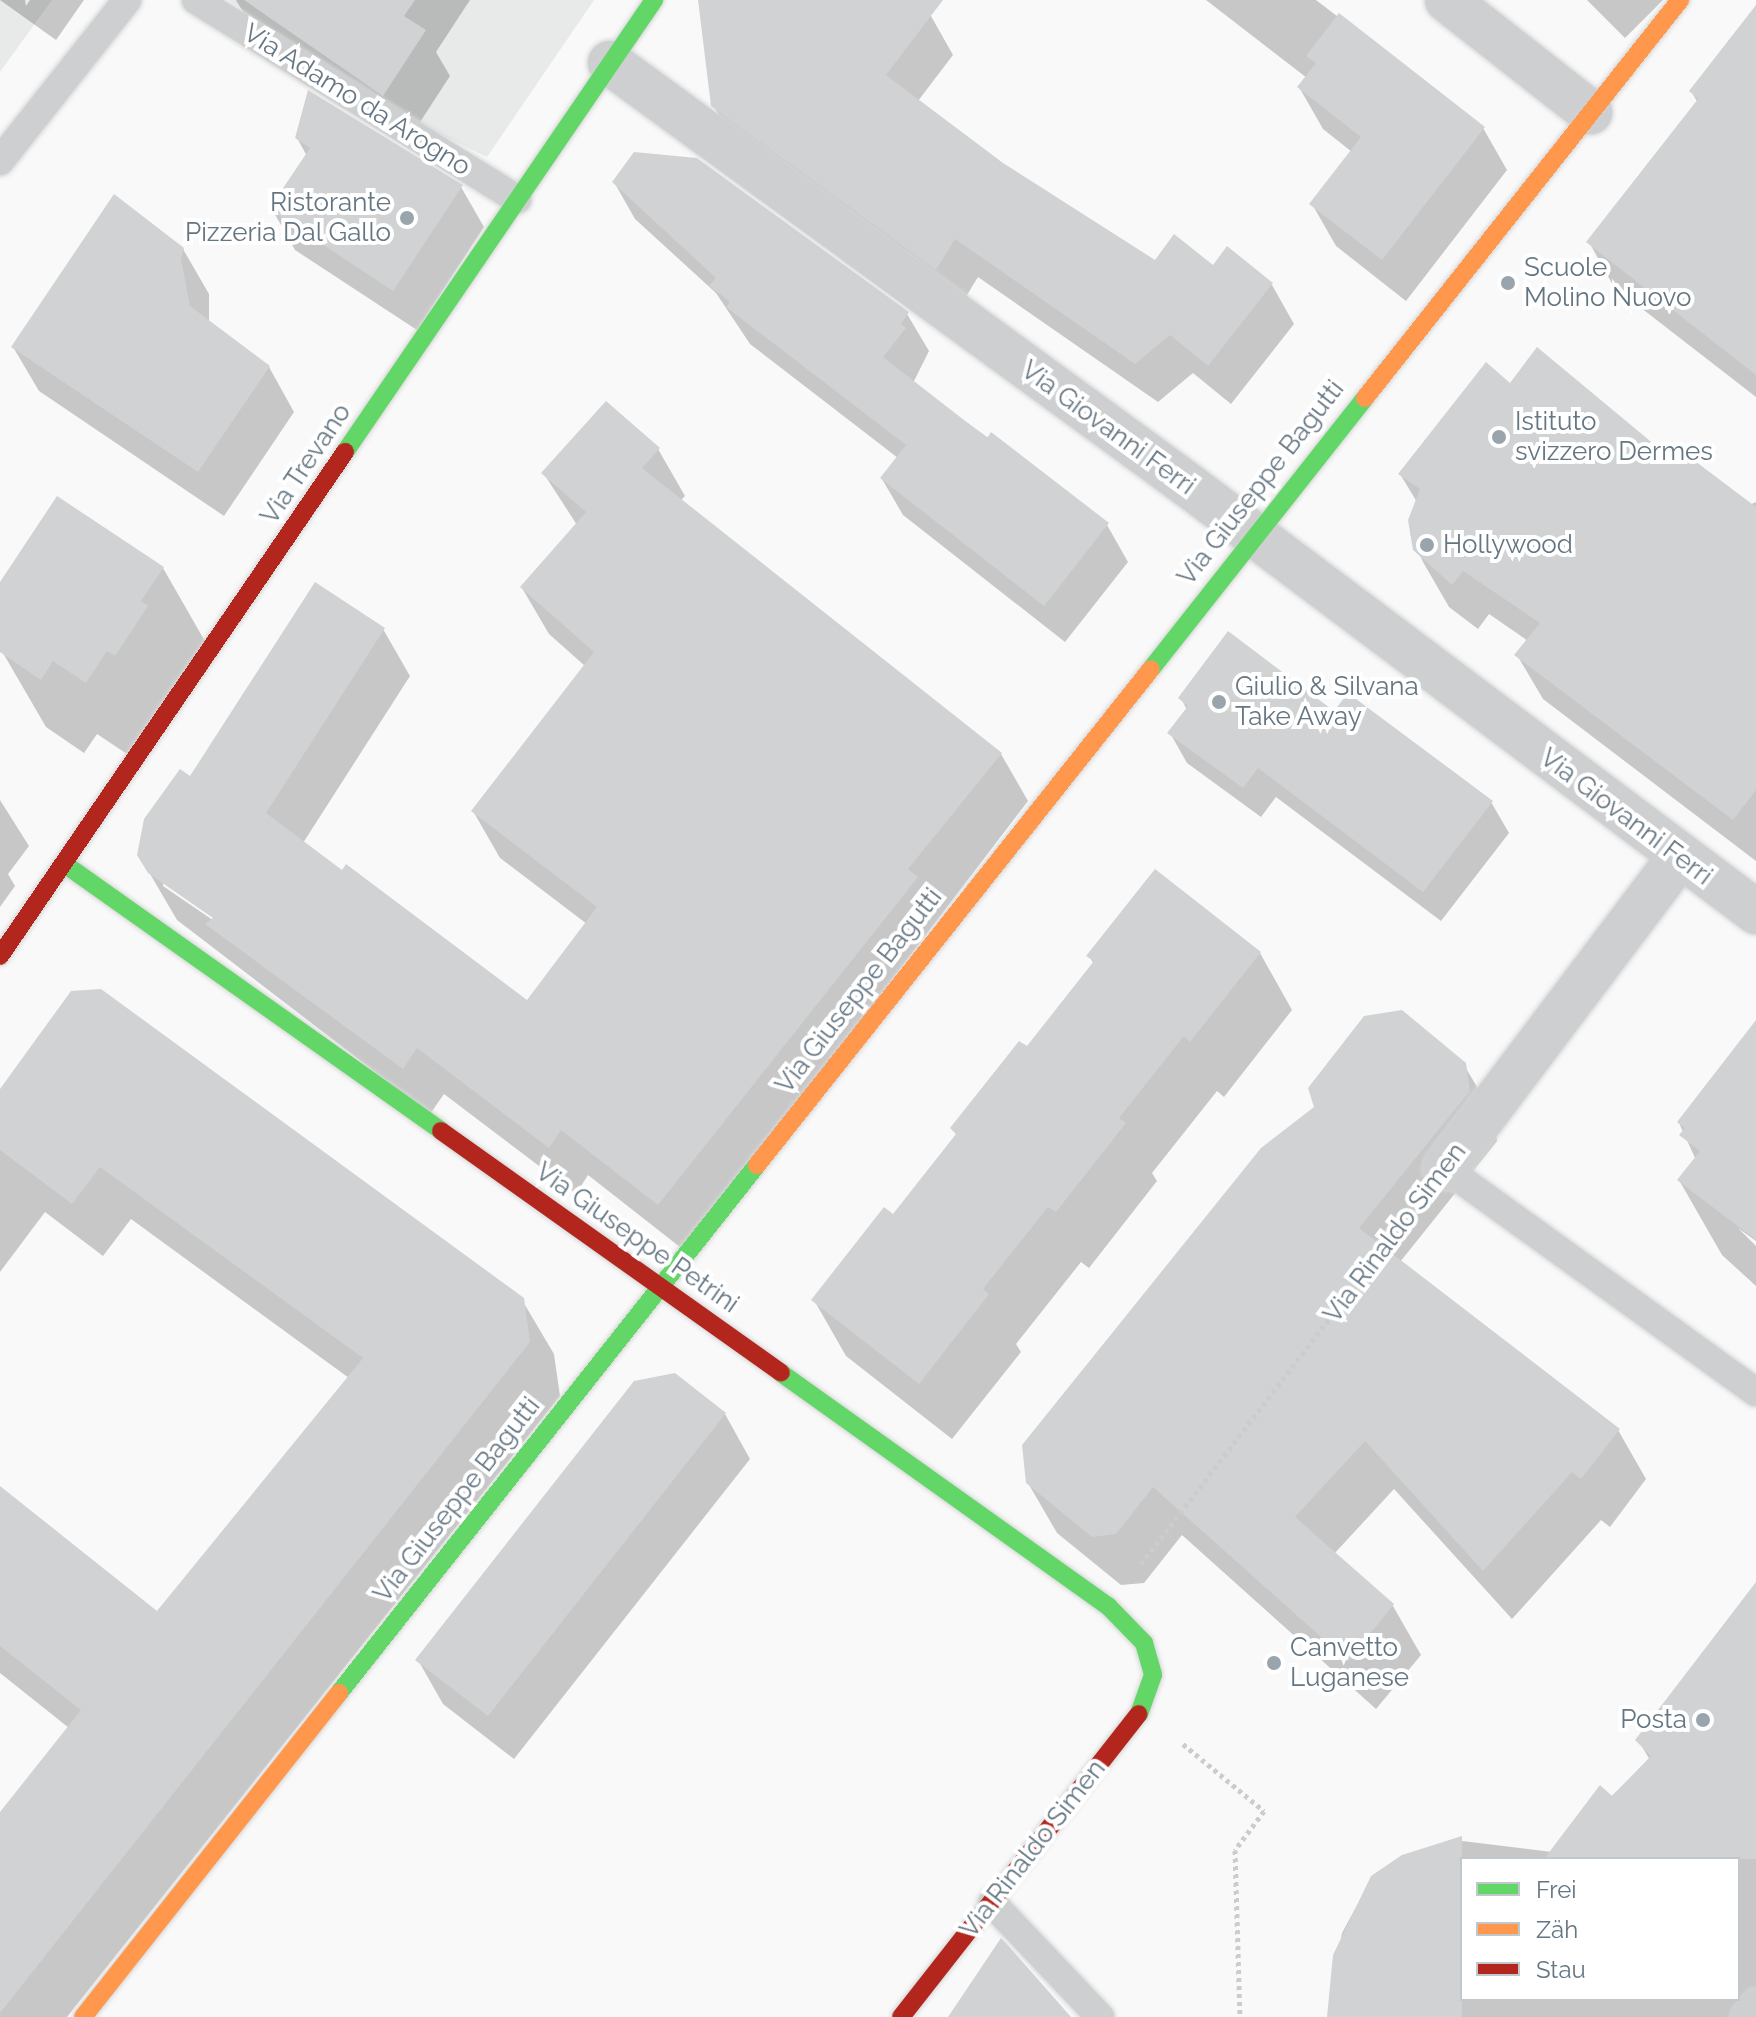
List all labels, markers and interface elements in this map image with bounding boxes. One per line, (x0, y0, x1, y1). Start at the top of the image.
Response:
street label: Via Adamo da Arogno (237, 17, 477, 183)
place label: Ristorante Pizzeria Dal Gallo (184, 187, 391, 248)
marker: Ristorante Pizzeria Dal Gallo (398, 209, 416, 227)
place label: Scuole Molino Nuovo (1524, 252, 1691, 314)
marker: Scuole Molino Nuovo (1499, 274, 1517, 292)
street label: Via Giovanni Ferri (1015, 354, 1201, 502)
street label: Via Giuseppe Bagutti (1171, 374, 1351, 592)
street label: Via Trevano (254, 397, 358, 531)
place label: Istituto svizzero Dermes (1515, 406, 1713, 468)
marker: Istituto svizzero Dermes (1490, 428, 1508, 446)
place label: Hollywood (1443, 529, 1573, 561)
marker: Hollywood (1418, 536, 1436, 554)
place label: Giulio & Silvana Take Away (1235, 671, 1419, 732)
marker: Giulio & Silvana Take Away (1210, 693, 1228, 711)
street label: Via Giovanni Ferri (1534, 742, 1718, 892)
street label: Via Giuseppe Bagutti (769, 882, 949, 1100)
street label: Via Rinaldo Simen (1317, 1137, 1473, 1329)
street label: Via Giuseppe Petrini (529, 1156, 745, 1320)
street label: Via Giuseppe Bagutti (367, 1391, 547, 1609)
place label: Canvetto Luganese (1290, 1632, 1409, 1694)
marker: Canvetto Luganese (1265, 1654, 1283, 1672)
place label: Posta (1620, 1704, 1687, 1736)
marker: Posta (1694, 1711, 1712, 1729)
street label: Via Rinaldo Simen (954, 1754, 1112, 1944)
legend (1460, 1857, 1740, 2001)
text: Frei (1536, 1875, 1577, 1904)
text: Zäh (1536, 1915, 1578, 1944)
text: Stau (1536, 1955, 1586, 1984)

